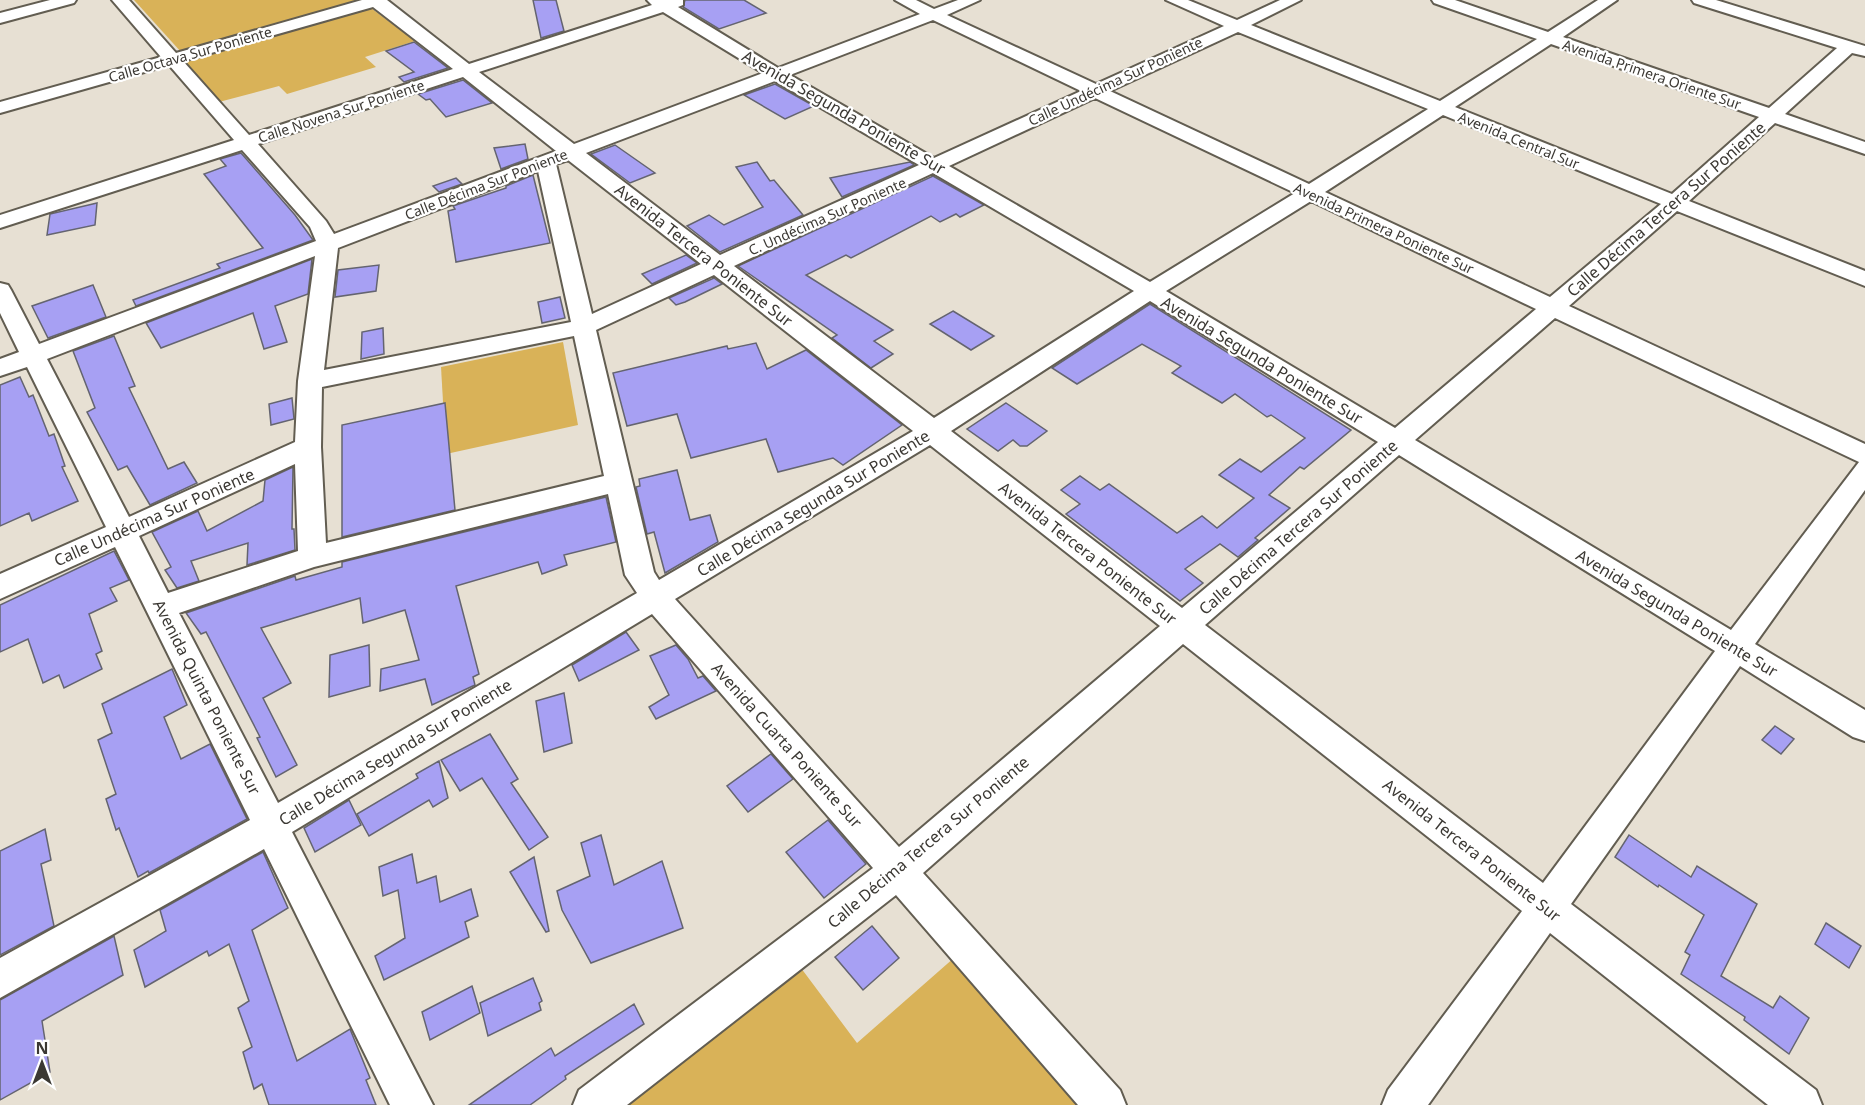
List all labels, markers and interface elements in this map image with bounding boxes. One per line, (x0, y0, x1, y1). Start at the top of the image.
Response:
street label: Calle Octava Sur Poniente (106, 22, 274, 86)
street label: Calle Undécima Sur Poniente (1025, 32, 1205, 130)
street label: Avenida Primera Oriente Sur (1560, 34, 1744, 114)
street label: Avenida Segunda Poniente Sur (738, 45, 950, 180)
street label: Calle Novena Sur Poniente (255, 75, 427, 147)
street label: Avenida Central Sur (1455, 107, 1583, 173)
street label: Calle Décima Tercera Sur Poniente (1562, 116, 1770, 302)
street label: Calle Décima Sur Poniente (402, 144, 570, 224)
street label: C. Undécima Sur Poniente (745, 173, 909, 259)
street label: Avenida Primera Poniente Sur (1291, 178, 1477, 278)
street label: Avenida Tercera Poniente Sur (610, 179, 798, 332)
street label: Avenida Segunda Poniente Sur (1157, 291, 1367, 429)
street label: Calle Décima Segunda Sur Poniente (692, 425, 934, 581)
street label: Calle Décima Tercera Sur Poniente (1194, 434, 1402, 620)
street label: Calle Undécima Sur Poniente (50, 463, 258, 571)
street label: Avenida Tercera Poniente Sur (994, 477, 1182, 630)
street label: Avenida Segunda Poniente Sur (1572, 544, 1782, 682)
street label: Avenida Quinta Poniente Sur (148, 596, 266, 799)
street label: Avenida Cuarta Poniente Sur (707, 658, 867, 833)
street label: Calle Décima Segunda Sur Poniente (274, 674, 516, 830)
street label: Calle Décima Tercera Sur Poniente (823, 751, 1033, 933)
street label: Avenida Tercera Poniente Sur (1378, 774, 1566, 927)
north arrow (12, 1033, 72, 1093)
text: N (35, 1037, 49, 1059)

